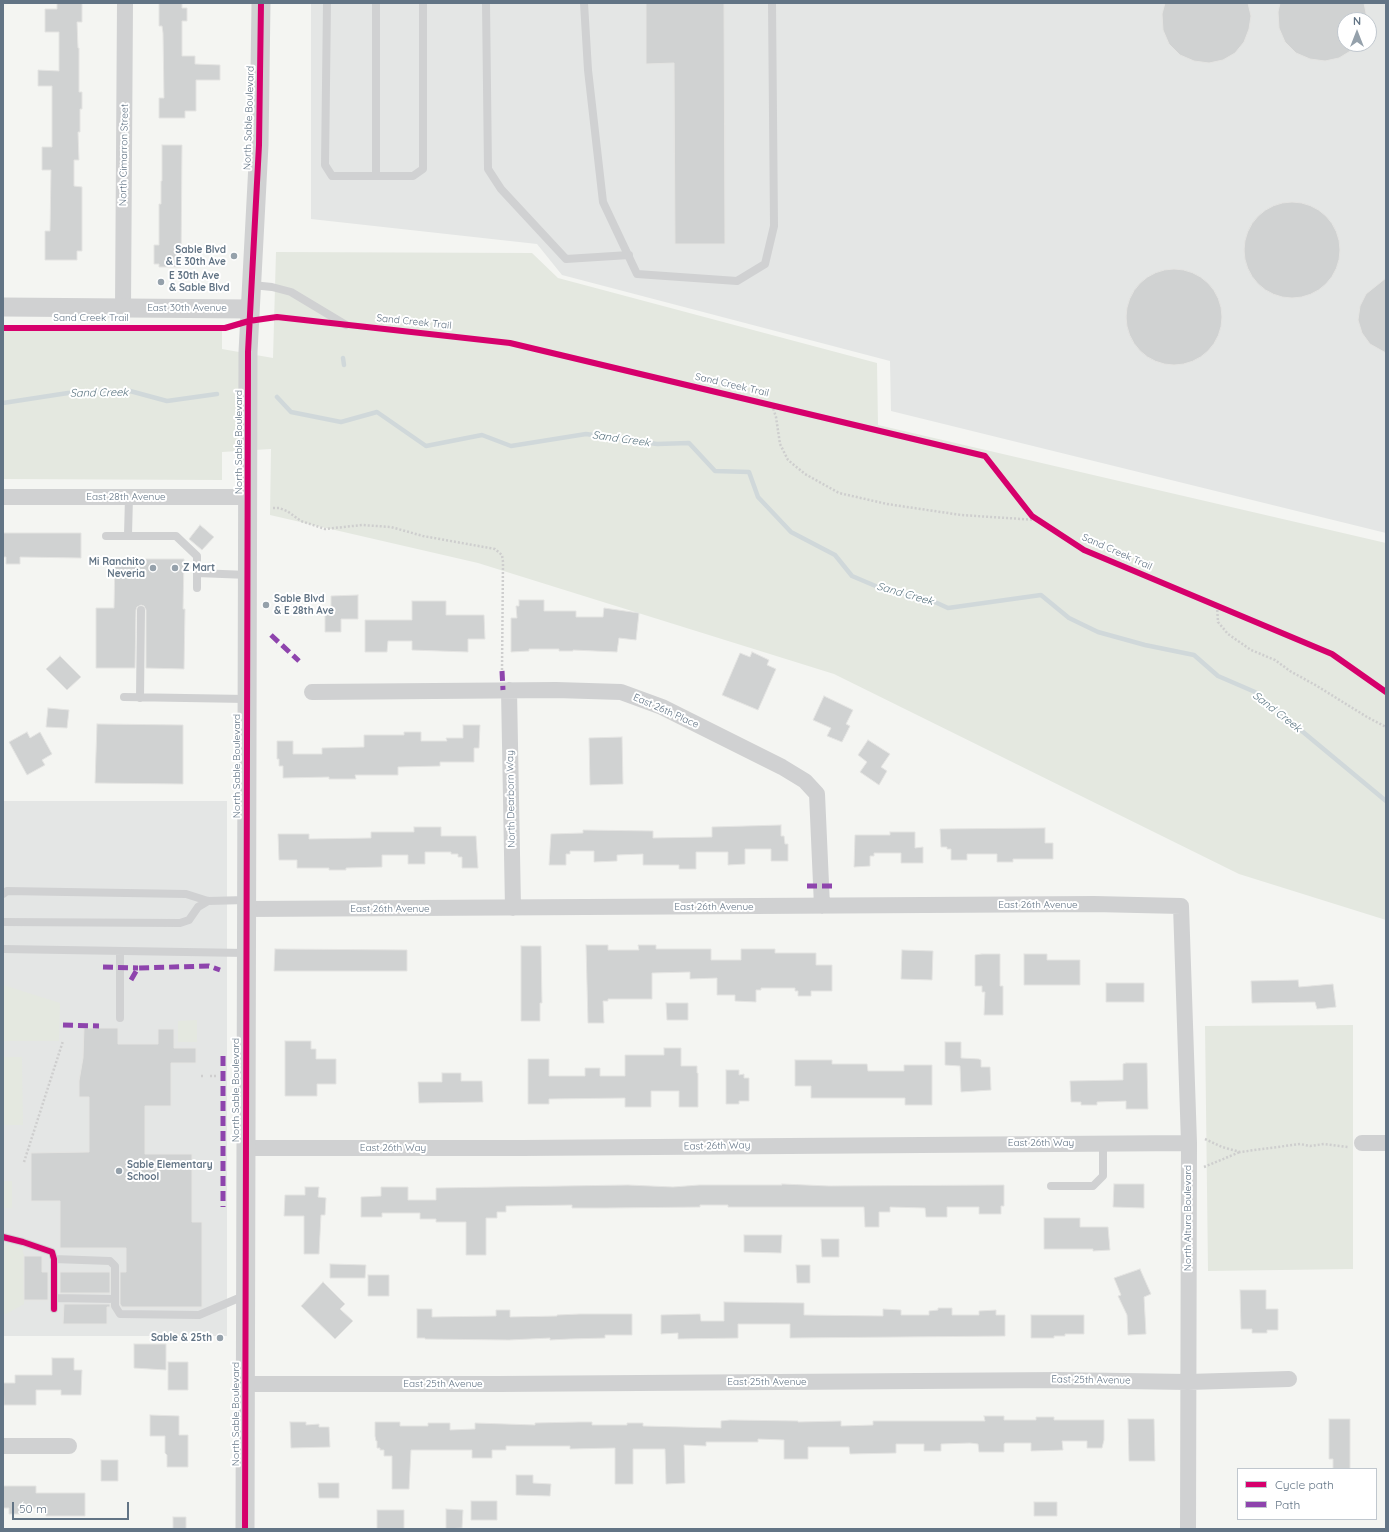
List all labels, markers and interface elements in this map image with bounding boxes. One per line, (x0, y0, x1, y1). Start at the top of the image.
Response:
north arrow (1337, 12, 1377, 52)
text: N (1353, 14, 1361, 28)
street label: North Sable Boulevard (241, 66, 257, 170)
street label: North Cimarron Street (117, 104, 131, 206)
place label: Sable Blvd & E 30th Ave (166, 244, 226, 268)
marker: Sable Blvd & E 30th Ave (229, 251, 239, 261)
place label: E 30th Ave & Sable Blvd (169, 270, 230, 294)
marker: E 30th Ave & Sable Blvd (156, 277, 166, 287)
street label: East 30th Avenue (147, 302, 227, 314)
street label: Sand Creek Trail (53, 312, 129, 324)
street label: Sand Creek Trail (376, 312, 452, 332)
street label: Sand Creek Trail (694, 371, 770, 399)
water label: Sand Creek (70, 386, 128, 400)
street label: North Sable Boulevard (233, 390, 245, 494)
water label: Sand Creek (591, 428, 651, 450)
street label: East 28th Avenue (86, 491, 166, 503)
street label: Sand Creek Trail (1080, 531, 1154, 573)
place label: Mi Ranchito Neveria (89, 556, 145, 580)
place label: Z Mart (183, 562, 215, 574)
marker: Mi Ranchito Neveria (148, 563, 158, 573)
marker: Z Mart (170, 563, 180, 573)
water label: Sand Creek (875, 580, 935, 608)
place label: Sable Blvd & E 28th Ave (274, 593, 334, 616)
marker: Sable Blvd & E 28th Ave (261, 600, 271, 610)
water label: Sand Creek (1250, 689, 1304, 735)
street label: East 26th Place (631, 691, 701, 731)
street label: North Sable Boulevard (231, 714, 243, 818)
street label: North Dearborn Way (504, 750, 518, 848)
street label: East 26th Avenue (998, 899, 1078, 911)
street label: East 26th Avenue (674, 901, 754, 913)
street label: East 26th Avenue (350, 903, 430, 915)
street label: North Sable Boulevard (230, 1038, 242, 1142)
street label: East 26th Way (1008, 1137, 1074, 1149)
street label: East 26th Way (684, 1139, 750, 1153)
street label: East 26th Way (360, 1142, 426, 1154)
place label: Sable Elementary School (127, 1159, 213, 1182)
street label: North Altura Boulevard (1182, 1165, 1194, 1271)
marker: Sable Elementary School (114, 1166, 124, 1176)
place label: Sable & 25th (151, 1332, 212, 1344)
marker: Sable & 25th (215, 1333, 225, 1343)
street label: North Sable Boulevard (230, 1362, 242, 1466)
street label: East 25th Avenue (1051, 1373, 1131, 1387)
street label: East 25th Avenue (727, 1376, 807, 1388)
street label: East 25th Avenue (403, 1378, 483, 1390)
legend (1237, 1468, 1377, 1520)
text: Cycle path (1275, 1477, 1334, 1492)
scale bar (14, 1494, 131, 1520)
text: Path (1275, 1497, 1300, 1512)
text: 50 m (19, 1501, 47, 1516)

